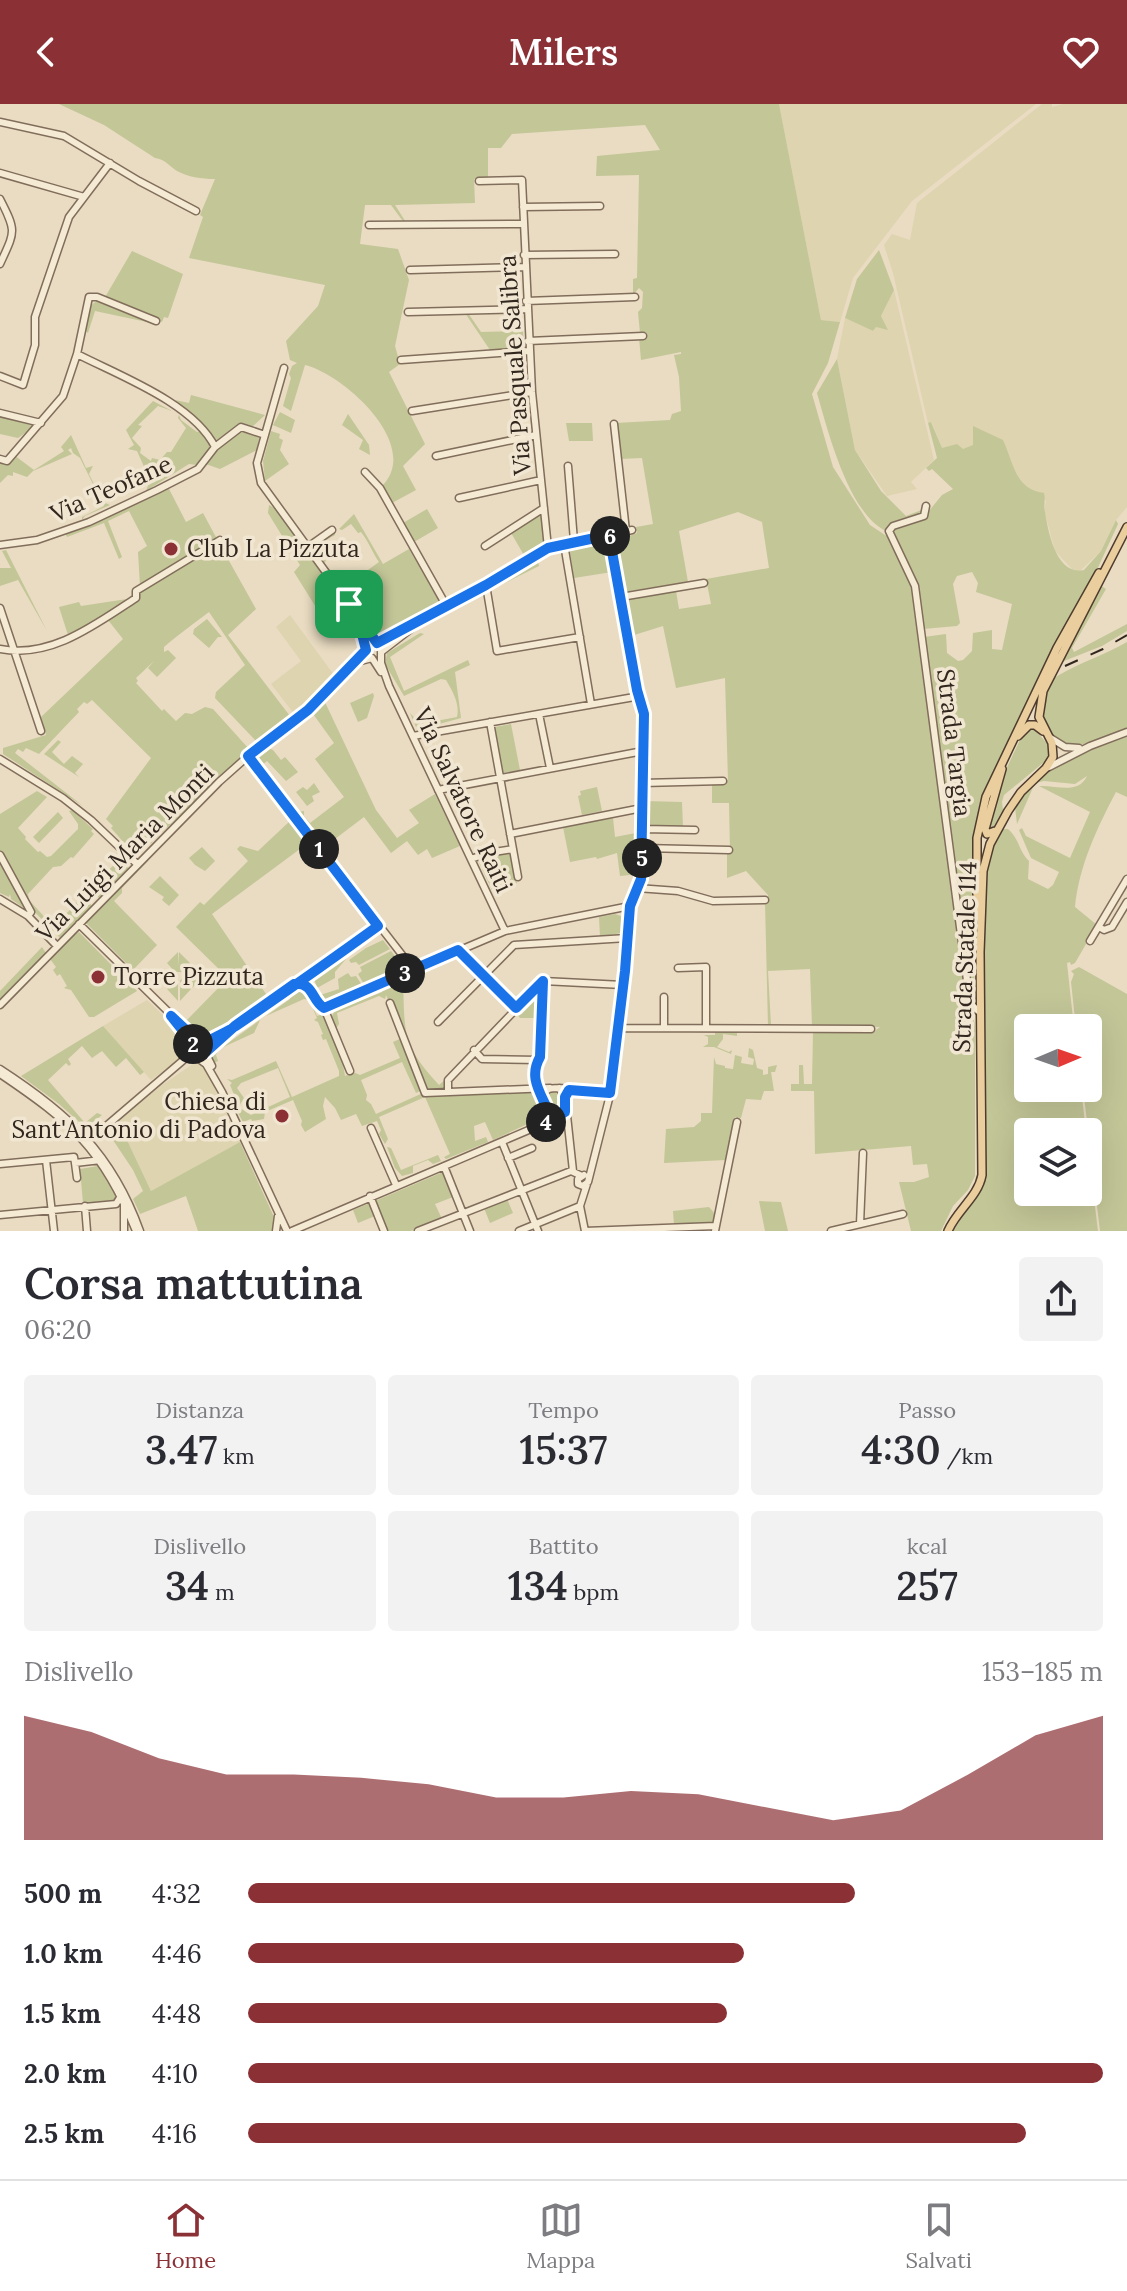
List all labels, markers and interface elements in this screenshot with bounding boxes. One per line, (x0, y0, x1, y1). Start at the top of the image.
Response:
text: Milers (509, 29, 618, 75)
icon: back (24, 30, 68, 74)
icon: heart (1059, 30, 1103, 74)
street label: Via Pasquale Salibra (491, 254, 538, 477)
street label: Via Teofane (44, 448, 176, 530)
pin: 6 (590, 516, 630, 556)
text: 6 (604, 522, 616, 550)
place label: Club La Pizzuta (187, 533, 360, 564)
marker: Club La Pizzuta (162, 540, 180, 558)
pin (315, 570, 383, 638)
icon: arrive (327, 582, 371, 626)
street label: Strada Targia (930, 667, 979, 819)
street label: Via Salvatore Raiti (407, 701, 520, 897)
street label: Via Luigi Maria Monti (28, 757, 220, 949)
pin: 1 (299, 829, 339, 869)
text: 1 (315, 835, 323, 863)
pin: 5 (622, 838, 662, 878)
text: 5 (636, 844, 648, 872)
street label: Strada Statale 114 (946, 861, 983, 1053)
pin: 3 (385, 953, 425, 993)
text: 3 (399, 959, 411, 987)
place label: Torre Pizzuta (114, 961, 264, 992)
marker: Torre Pizzuta (89, 968, 107, 986)
north arrow (1014, 1014, 1102, 1102)
map controls (1014, 1014, 1102, 1206)
pin: 2 (173, 1024, 213, 1064)
text: 2 (187, 1030, 199, 1058)
place label: Chiesa di Sant'Antonio di Padova (11, 1086, 266, 1145)
pin: 4 (526, 1102, 566, 1142)
marker: Chiesa di Sant'Antonio di Padova (273, 1107, 291, 1125)
text: 4 (540, 1108, 552, 1136)
button: layers (1014, 1118, 1102, 1206)
text: Corsa mattutina (24, 1255, 363, 1311)
button: share (1019, 1257, 1103, 1341)
text: 06:20 (24, 1313, 92, 1346)
text: Distanza (156, 1396, 244, 1424)
text: Tempo (528, 1396, 599, 1424)
text: Passo (898, 1396, 956, 1424)
text: 3.47 (145, 1424, 217, 1475)
text: 15:37 (519, 1424, 608, 1475)
text: 4:30 (861, 1424, 941, 1475)
text: km (217, 1442, 255, 1470)
text: /km (941, 1442, 993, 1470)
text: Dislivello (153, 1532, 246, 1560)
text: Battito (528, 1532, 599, 1560)
text: kcal (907, 1532, 947, 1560)
text: 34 (165, 1560, 209, 1611)
text: 134 (508, 1560, 568, 1611)
text: 257 (896, 1560, 958, 1611)
text: m (209, 1578, 235, 1606)
text: bpm (568, 1578, 619, 1606)
text: Dislivello (24, 1655, 134, 1688)
text: 153–185 m (982, 1655, 1103, 1688)
text: 500 m (24, 1877, 102, 1910)
text: 4:32 (152, 1877, 201, 1910)
text: 1.0 km (24, 1937, 103, 1970)
text: 4:46 (152, 1937, 202, 1970)
text: 1.5 km (24, 1997, 101, 2030)
text: 4:48 (152, 1997, 201, 2030)
text: 2.0 km (24, 2057, 106, 2090)
text: 4:10 (152, 2057, 198, 2090)
text: 2.5 km (24, 2117, 104, 2150)
text: 4:16 (152, 2117, 197, 2150)
tab: Home (155, 2198, 216, 2274)
tab: Mappa (526, 2198, 595, 2274)
tab: Salvati (905, 2198, 972, 2274)

